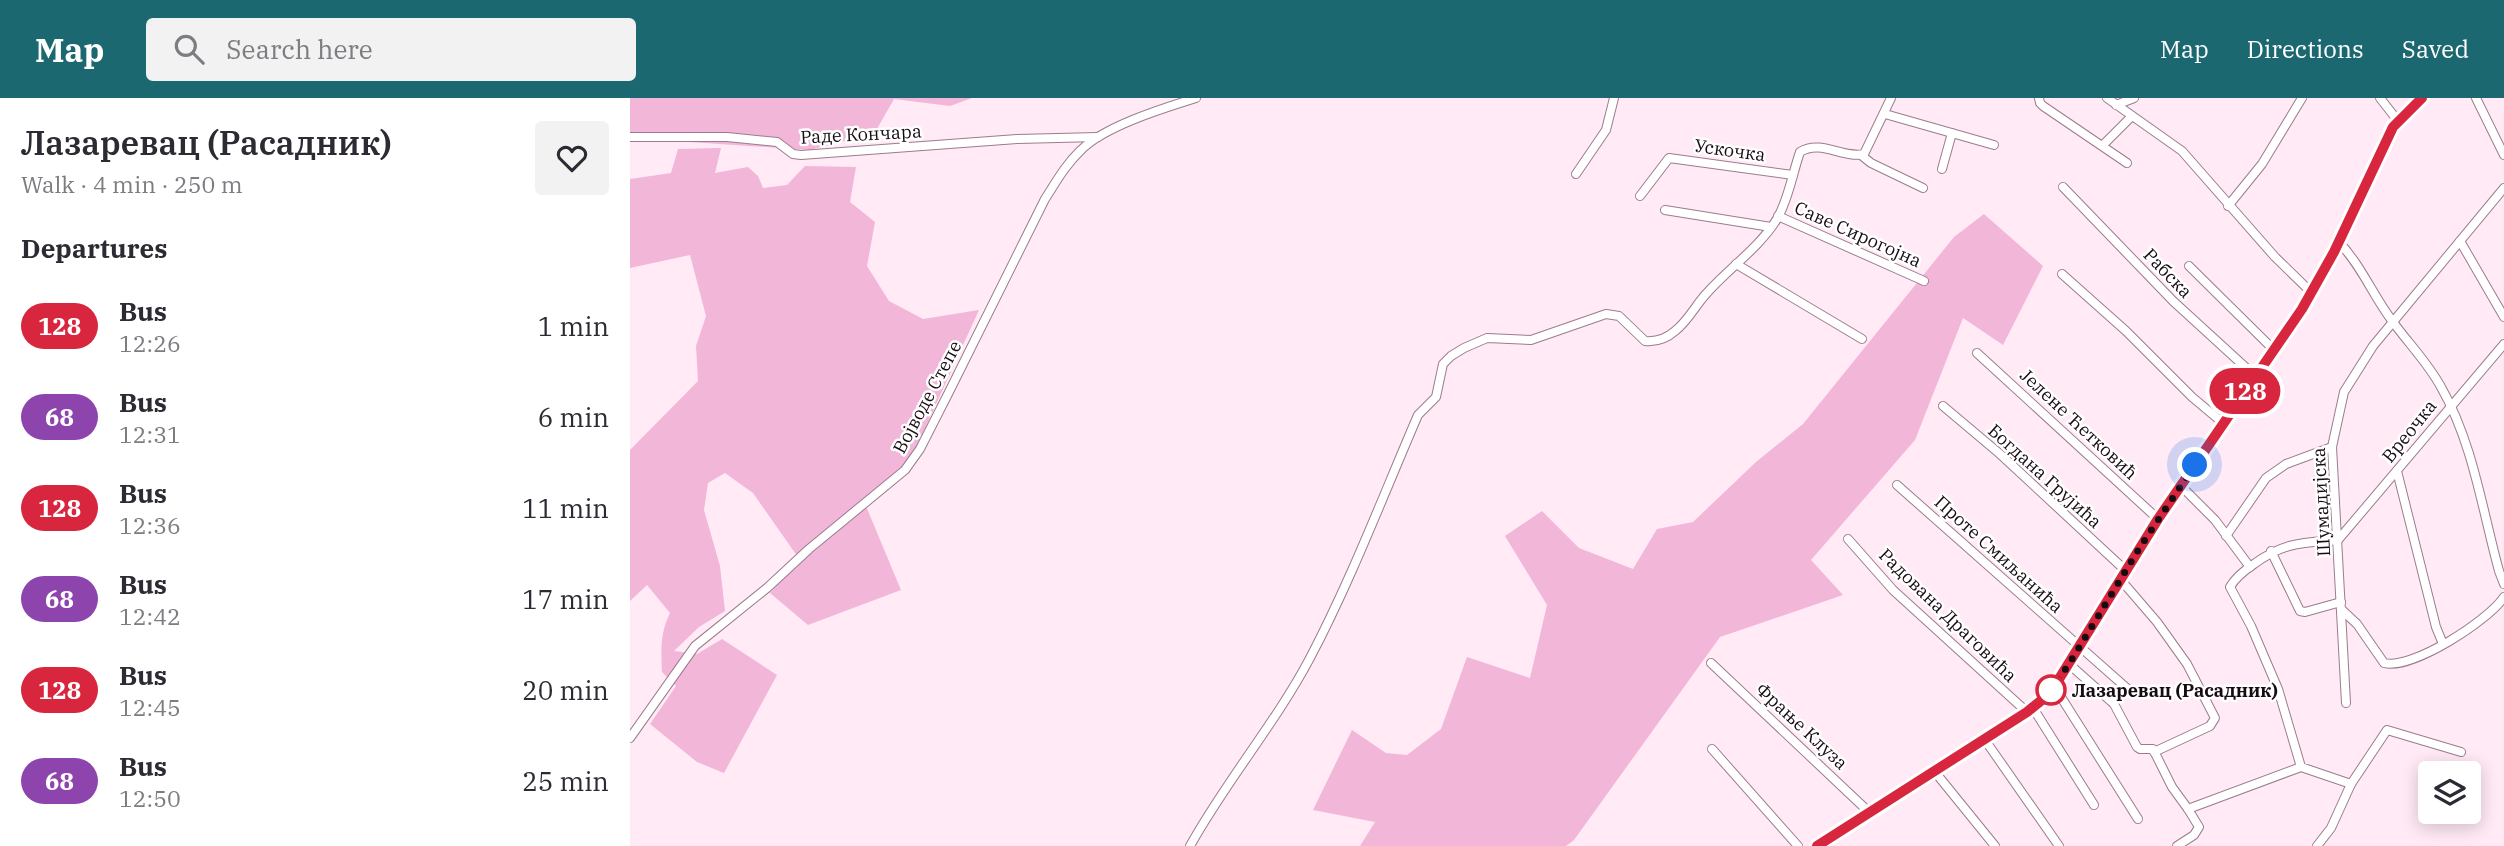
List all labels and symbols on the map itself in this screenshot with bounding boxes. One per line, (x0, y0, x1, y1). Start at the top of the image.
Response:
street label: Раде Кончара (800, 119, 922, 149)
street label: Ускочка (1693, 134, 1767, 166)
street label: Саве Сирогојна (1791, 196, 1925, 272)
street label: Рабска (2139, 243, 2197, 303)
street label: Војводе Степе (888, 337, 966, 457)
street label: Јелене Ћетковић (2015, 364, 2143, 484)
line badge: 128 (2205, 368, 2285, 414)
street label: Вреочка (2377, 395, 2441, 467)
street label: Богдана Грујића (1983, 419, 2107, 533)
your location (2177, 447, 2212, 482)
street label: Шумадијска (2307, 447, 2335, 557)
street label: Проте Смиљанића (1930, 490, 2068, 618)
street label: Радована Драговића (1874, 543, 2022, 687)
marker: Лазаревац (Расадник) (2036, 675, 2066, 705)
street label: Фрање Клуза (1751, 678, 1853, 775)
place label: Лазаревац (Расадник) (2072, 679, 2278, 702)

